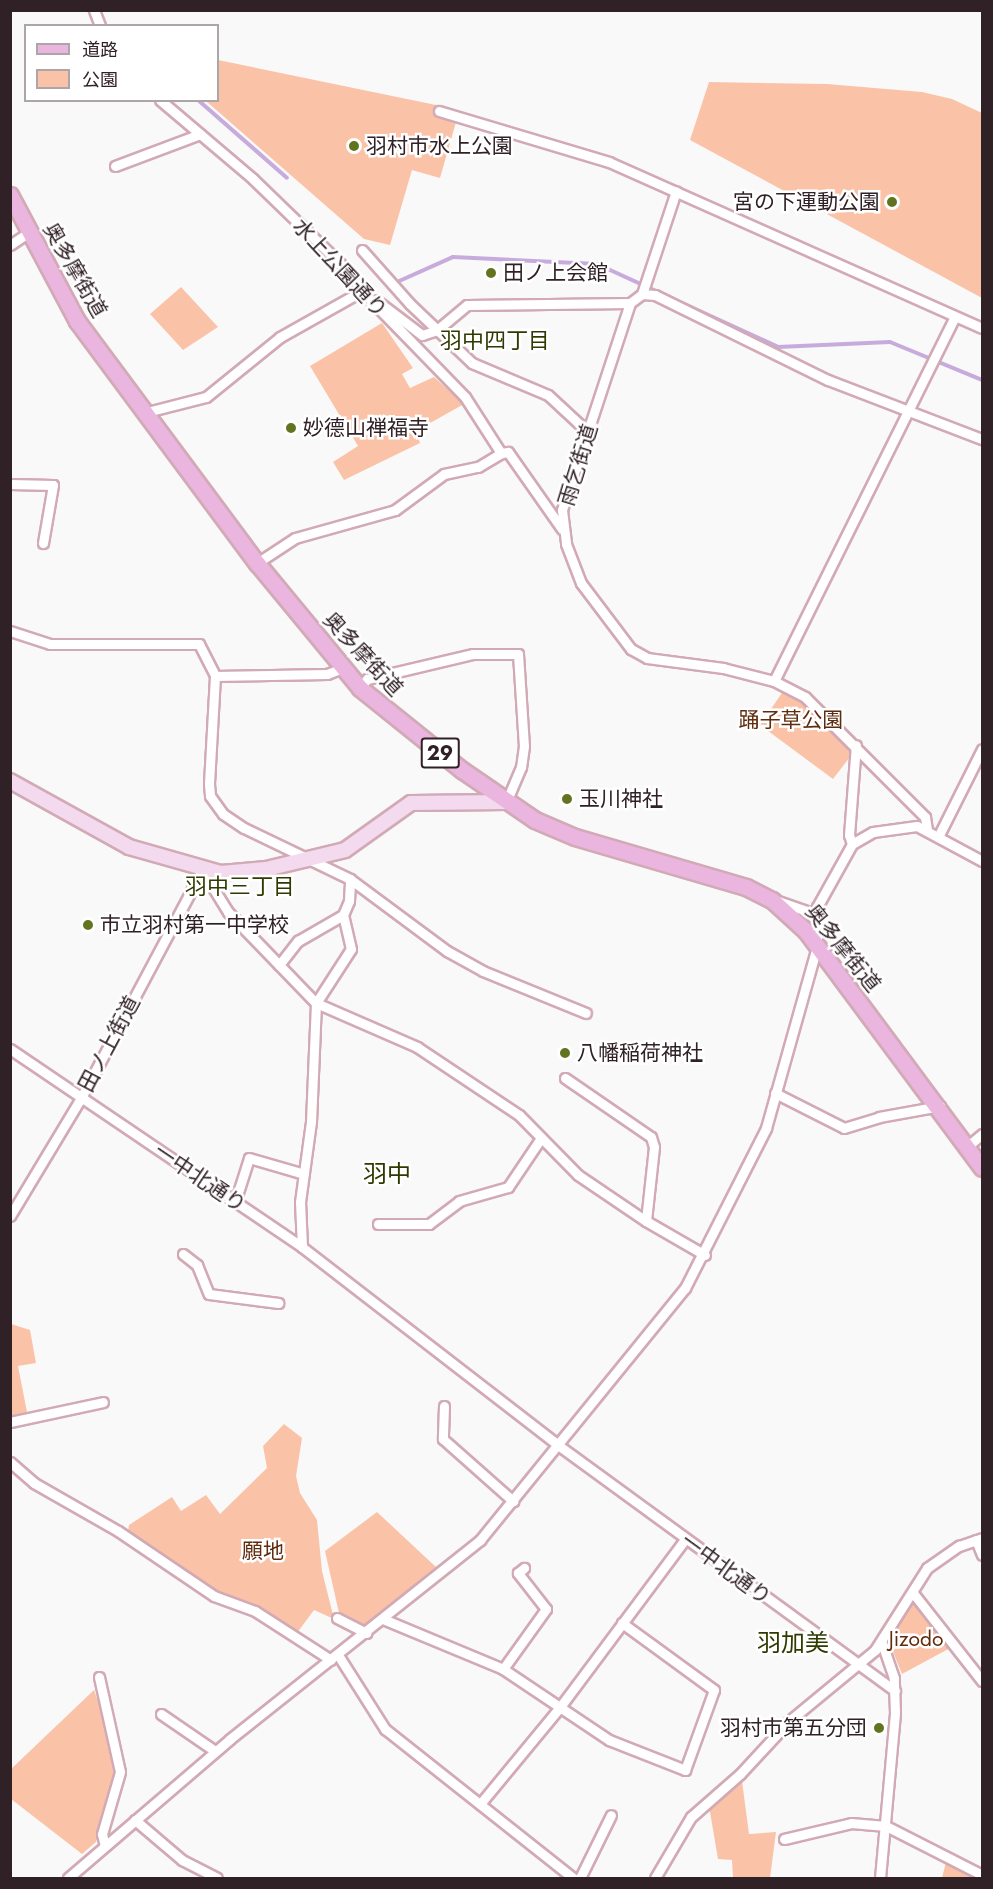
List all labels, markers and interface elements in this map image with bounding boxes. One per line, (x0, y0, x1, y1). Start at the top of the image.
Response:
legend (24, 24, 219, 102)
text: 道路 (82, 37, 118, 63)
text: 公園 (82, 67, 118, 93)
place label: 羽村市水上公園 (366, 133, 513, 159)
marker: 羽村市水上公園 (347, 139, 361, 153)
place label: 宮の下運動公園 (733, 189, 880, 215)
marker: 宮の下運動公園 (885, 195, 899, 209)
street label: 水上公園通り (288, 213, 392, 323)
street label: 奥多摩街道 (38, 218, 112, 322)
place label: 田ノ上会館 (503, 260, 608, 286)
marker: 田ノ上会館 (484, 266, 498, 280)
district label: 羽中四丁目 (440, 328, 550, 354)
place label: 妙德山禅福寺 (303, 415, 429, 441)
marker: 妙德山禅福寺 (284, 421, 298, 435)
street label: 雨乞街道 (554, 421, 602, 509)
street label: 奥多摩街道 (318, 607, 408, 701)
park label: 踊子草公園 (739, 707, 843, 733)
road number: 29 (420, 736, 460, 770)
place label: 玉川神社 (579, 786, 663, 812)
marker: 玉川神社 (560, 792, 574, 806)
district label: 羽中三丁目 (185, 874, 295, 900)
street label: 奥多摩街道 (800, 899, 886, 997)
place label: 市立羽村第一中学校 (100, 912, 289, 938)
marker: 市立羽村第一中学校 (81, 918, 95, 932)
street label: 田ノ上街道 (73, 992, 145, 1096)
place label: 八幡稲荷神社 (577, 1040, 703, 1066)
marker: 八幡稲荷神社 (558, 1046, 572, 1060)
street label: 一中北通り (149, 1138, 251, 1218)
district label: 羽中 (363, 1160, 411, 1188)
street label: 一中北通り (676, 1528, 776, 1610)
park label: 願地 (242, 1538, 284, 1564)
park label: Jizodo (889, 1626, 943, 1652)
district label: 羽加美 (757, 1629, 829, 1657)
place label: 羽村市第五分団 (720, 1715, 867, 1741)
marker: 羽村市第五分団 (872, 1721, 886, 1735)

